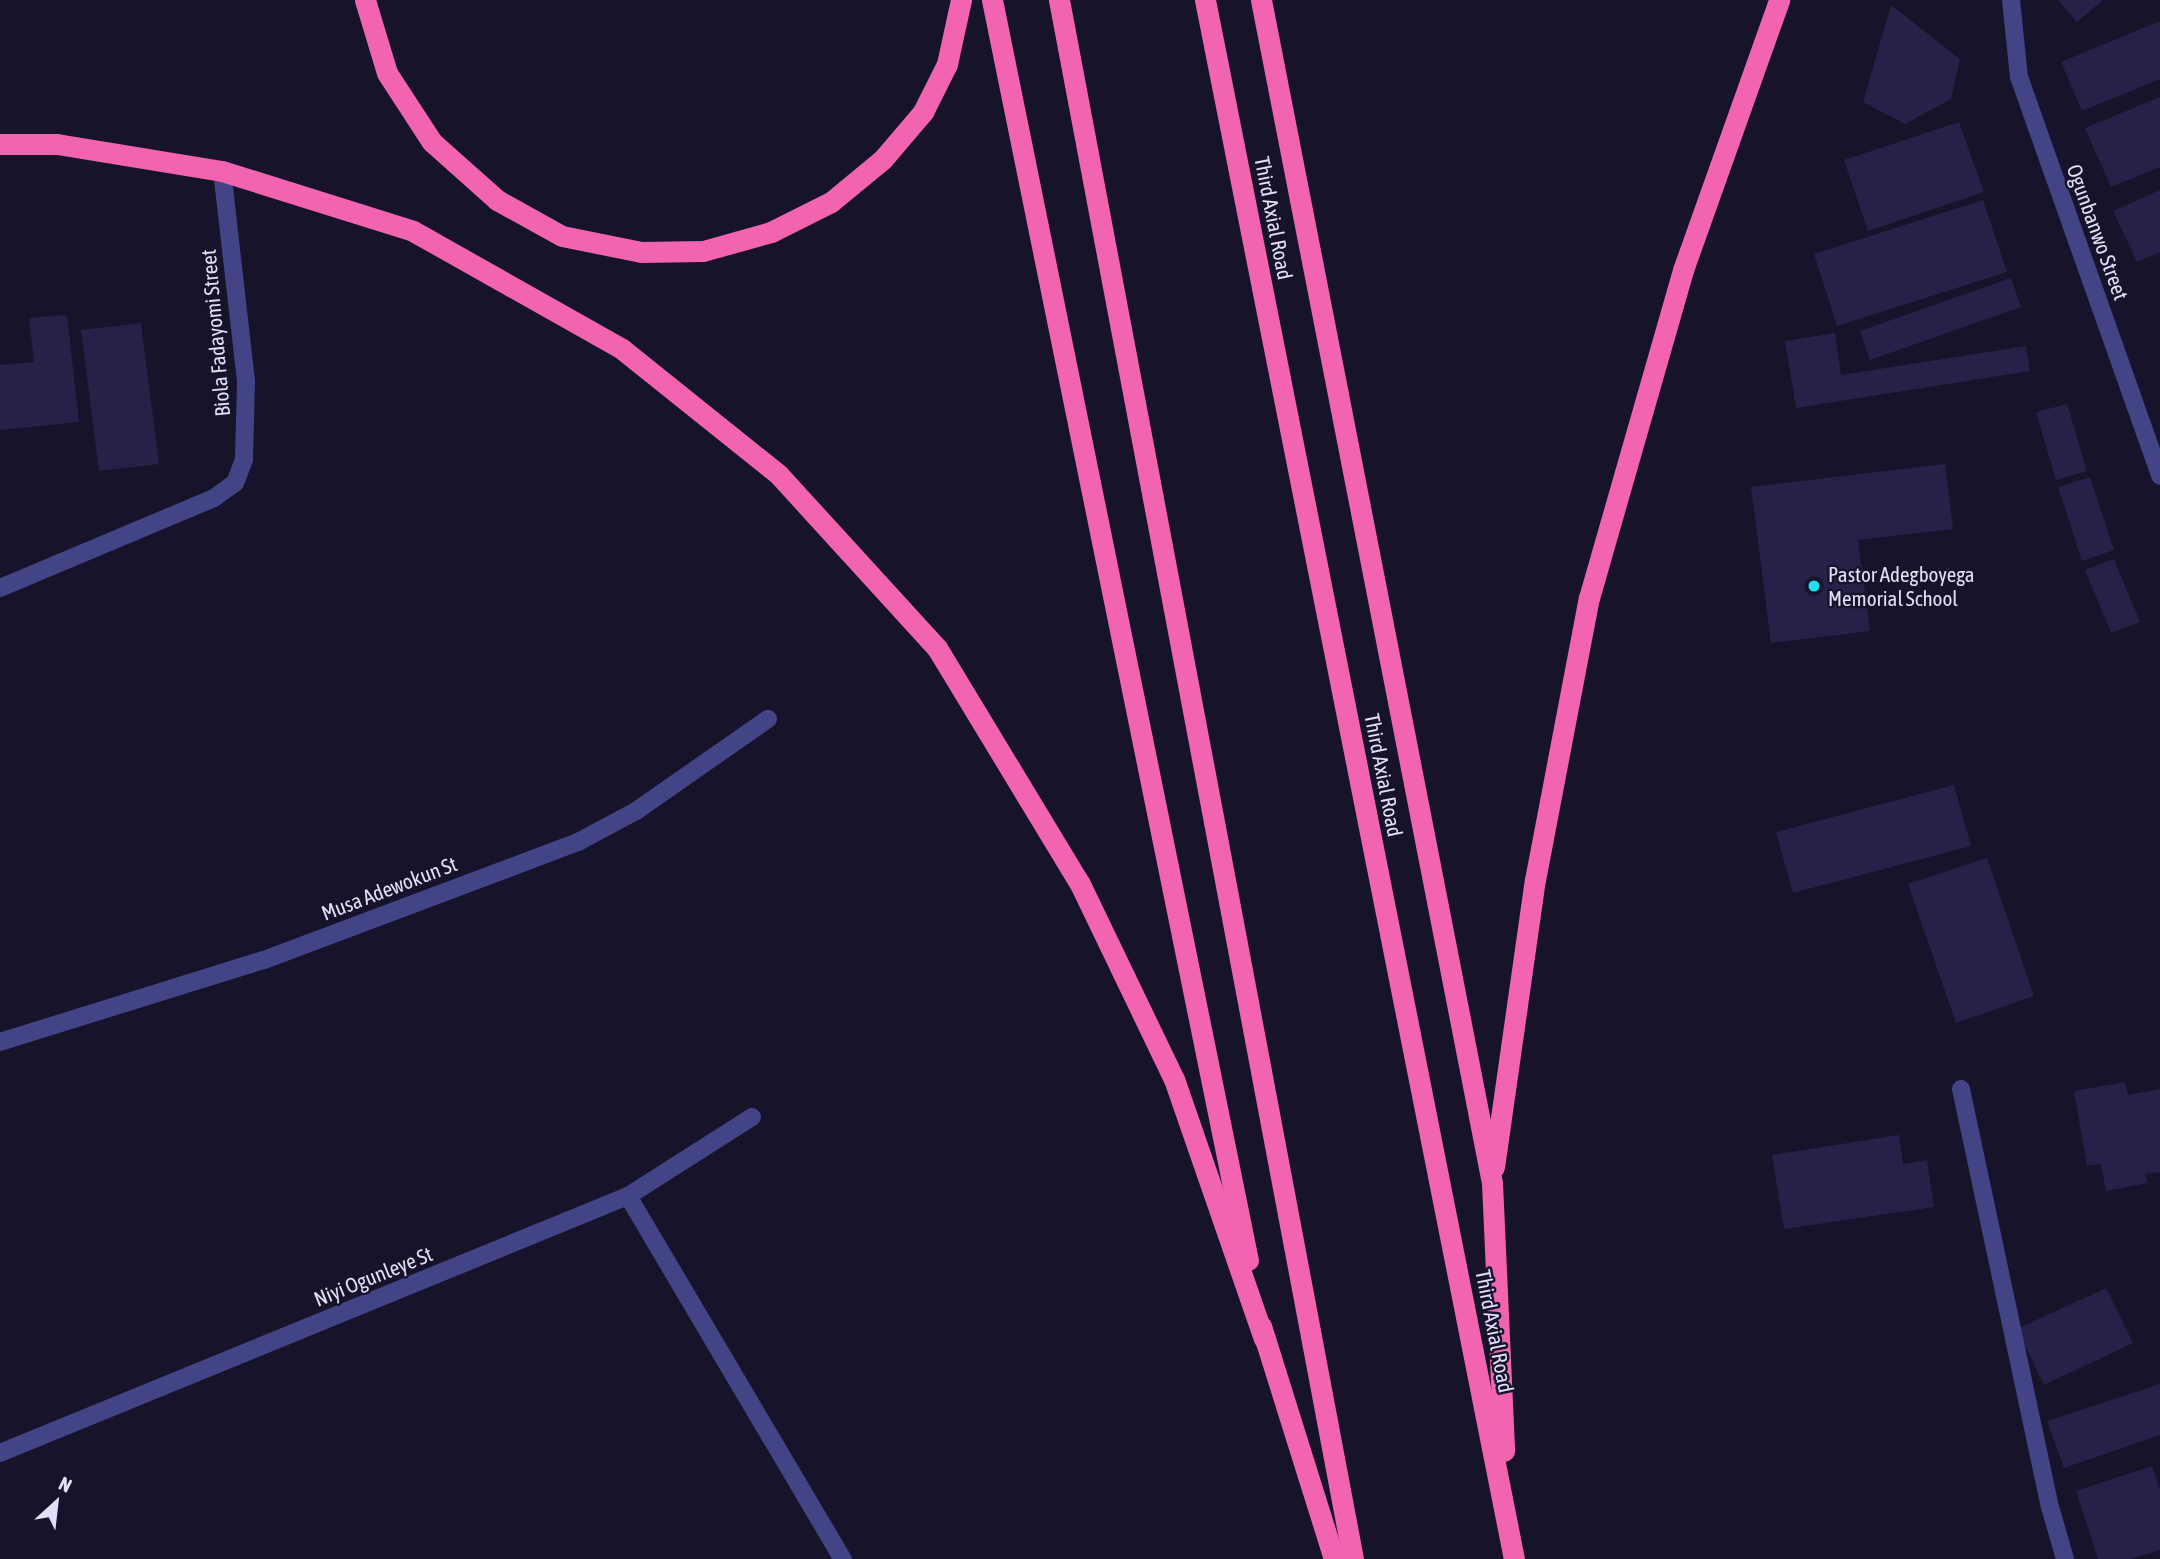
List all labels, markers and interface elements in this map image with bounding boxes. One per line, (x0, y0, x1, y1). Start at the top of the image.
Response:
street label: Third Axial Road (1250, 154, 1298, 282)
street label: Ogunbanwo Street (2062, 161, 2134, 303)
street label: Biola Fadayomi Street (195, 248, 235, 418)
place label: Pastor Adegboyega Memorial School (1828, 561, 1975, 611)
marker: Pastor Adegboyega Memorial School (1806, 578, 1822, 594)
street label: Third Axial Road (1360, 711, 1408, 839)
street label: Musa Adewokun St (318, 851, 460, 925)
street label: Niyi Ogunleye St (310, 1241, 436, 1311)
street label: Third Axial Road (1471, 1267, 1519, 1395)
north arrow (21, 1468, 91, 1538)
text: N (56, 1472, 76, 1497)

